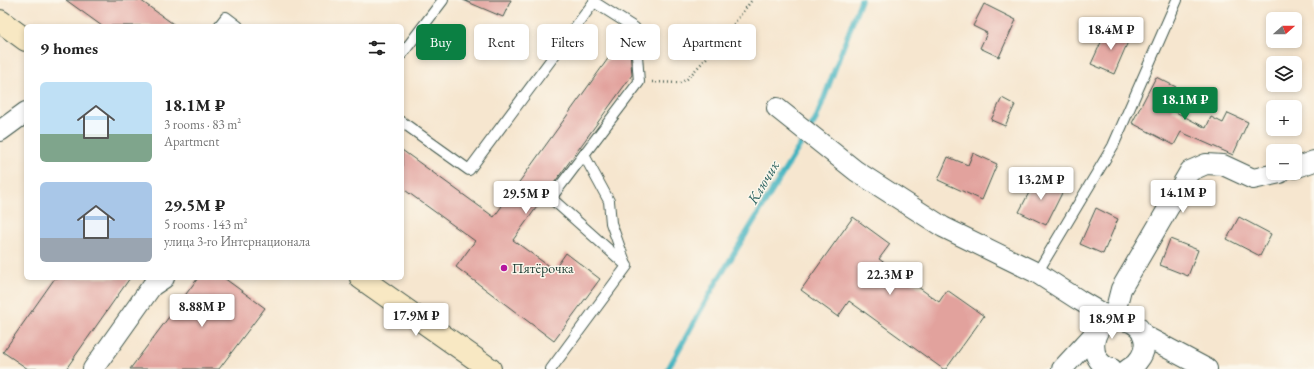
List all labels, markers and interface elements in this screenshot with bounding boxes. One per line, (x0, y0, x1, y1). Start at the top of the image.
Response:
north arrow (1266, 12, 1302, 48)
map controls (1266, 12, 1302, 180)
pin: 18.4M ₽ (1074, 17, 1148, 51)
text: 18.4M ₽ (1088, 21, 1134, 38)
chip: Buy (416, 24, 466, 60)
chip: Rent (474, 24, 529, 60)
chip: Filters (537, 24, 598, 60)
chip: New (606, 24, 660, 60)
chip: Apartment (668, 24, 756, 60)
text: 9 homes (40, 37, 98, 59)
icon: filters (366, 37, 388, 59)
button: layers (1266, 56, 1302, 92)
pin: 18.1M ₽ (1148, 87, 1222, 121)
text: 18.1M ₽ (1162, 91, 1208, 108)
text: 18.1M ₽ (164, 94, 225, 116)
icon: home (72, 98, 120, 146)
button: + (1266, 100, 1302, 136)
text: 3 rooms · 83 m² (164, 116, 241, 133)
text: Apartment (164, 133, 219, 150)
button: − (1266, 144, 1302, 180)
water label: Ключик (742, 156, 784, 208)
pin: 13.2M ₽ (1004, 167, 1078, 201)
text: 13.2M ₽ (1018, 171, 1064, 188)
pin: 14.1M ₽ (1146, 180, 1220, 214)
pin: 29.5M ₽ (489, 181, 563, 215)
text: 14.1M ₽ (1160, 184, 1206, 201)
text: 29.5M ₽ (503, 185, 549, 202)
text: 29.5M ₽ (164, 194, 225, 216)
icon: home (72, 198, 120, 246)
text: 5 rooms · 143 m² (164, 216, 248, 233)
text: улица 3-го Интернационала (164, 233, 310, 250)
place label: Пятёрочка (512, 259, 574, 277)
pin: 22.3M ₽ (853, 262, 927, 296)
marker: Пятёрочка (499, 263, 509, 273)
text: 22.3M ₽ (867, 266, 913, 283)
pin: 8.88M ₽ (165, 294, 239, 328)
text: 8.88M ₽ (179, 298, 225, 315)
pin: 17.9M ₽ (379, 303, 453, 337)
pin: 18.9M ₽ (1075, 306, 1149, 340)
text: 17.9M ₽ (393, 307, 439, 324)
text: 18.9M ₽ (1089, 310, 1135, 327)

